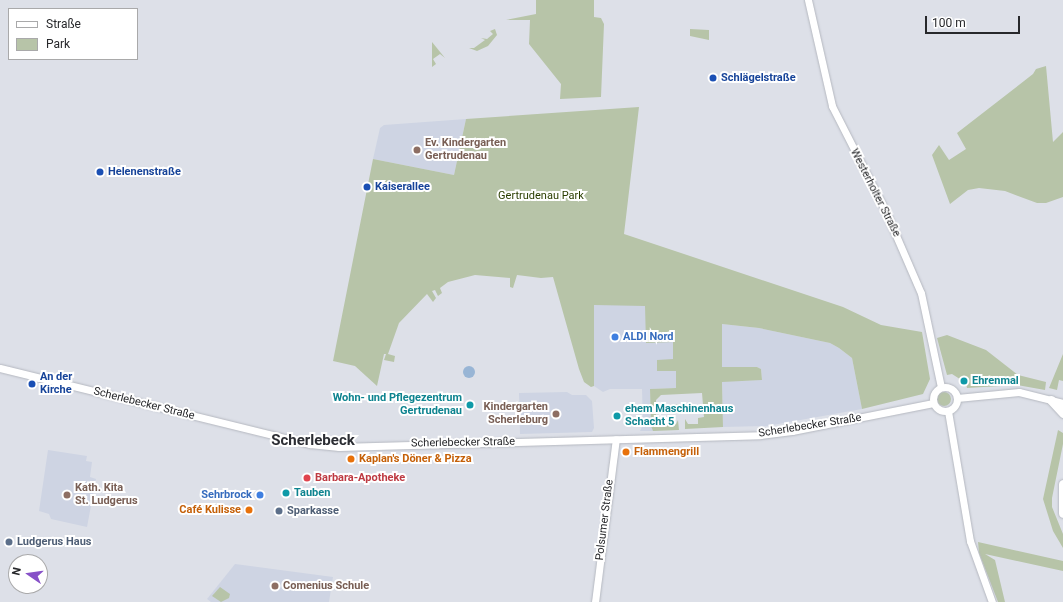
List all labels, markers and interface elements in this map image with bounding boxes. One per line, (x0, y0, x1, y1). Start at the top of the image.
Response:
legend (8, 8, 138, 60)
scale bar (927, 8, 1022, 34)
text: 100 m (932, 16, 966, 30)
text: Straße (46, 17, 81, 31)
text: Park (46, 37, 70, 51)
place label: Schlägelstraße (721, 71, 796, 85)
marker: Schlägelstraße (708, 73, 718, 83)
place label: Ev. Kindergarten Gertrudenau (425, 137, 506, 163)
marker: Ev. Kindergarten Gertrudenau (412, 145, 422, 155)
street label: Westerholter Straße (847, 147, 903, 239)
place label: Helenenstraße (108, 165, 181, 179)
marker: Helenenstraße (95, 167, 105, 177)
place label: Kaiserallee (375, 180, 430, 194)
marker: Kaiserallee (362, 182, 372, 192)
park label: Gertrudenau Park (498, 189, 584, 203)
place label: ALDI Nord (623, 330, 674, 344)
marker: ALDI Nord (610, 332, 620, 342)
place label: An der Kirche (40, 371, 72, 397)
place label: Ehrenmal (972, 374, 1019, 388)
marker: Ehrenmal (959, 376, 969, 386)
marker: An der Kirche (27, 379, 37, 389)
street label: Scherlebecker Straße (92, 385, 196, 423)
place label: Wohn- und Pflegezentrum Gertrudenau (333, 392, 462, 418)
marker: Wohn- und Pflegezentrum Gertrudenau (465, 400, 475, 410)
place label: Kindergarten Scherleburg (484, 401, 548, 427)
place label: ehem Maschinenhaus Schacht 5 (625, 403, 733, 429)
marker: Kindergarten Scherleburg (551, 409, 561, 419)
marker: ehem Maschinenhaus Schacht 5 (612, 411, 622, 421)
street label: Scherlebecker Straße (758, 411, 862, 441)
district label: Scherlebeck (271, 432, 355, 450)
street label: Scherlebecker Straße (411, 435, 515, 451)
place label: Flammengrill (634, 445, 699, 459)
marker: Flammengrill (621, 447, 631, 457)
place label: Kaplan's Döner & Pizza (359, 452, 472, 466)
marker: Kaplan's Döner & Pizza (346, 454, 356, 464)
place label: Barbara-Apotheke (315, 471, 405, 485)
marker: Barbara-Apotheke (302, 473, 312, 483)
street label: Polsumer Straße (593, 479, 617, 561)
place label: Kath. Kita St. Ludgerus (75, 482, 138, 508)
place label: Tauben (294, 486, 330, 500)
place label: Sehrbrock (201, 488, 252, 502)
marker: Tauben (281, 488, 291, 498)
marker: Kath. Kita St. Ludgerus (62, 490, 72, 500)
marker: Sehrbrock (255, 490, 265, 500)
place label: Café Kulisse (179, 503, 241, 517)
place label: Sparkasse (287, 504, 339, 518)
marker: Café Kulisse (244, 505, 254, 515)
marker: Sparkasse (274, 506, 284, 516)
place label: Ludgerus Haus (17, 535, 91, 549)
marker: Ludgerus Haus (4, 537, 14, 547)
north arrow (8, 554, 48, 594)
text: N (10, 566, 24, 577)
place label: Comenius Schule (283, 579, 369, 593)
marker: Comenius Schule (270, 581, 280, 591)

